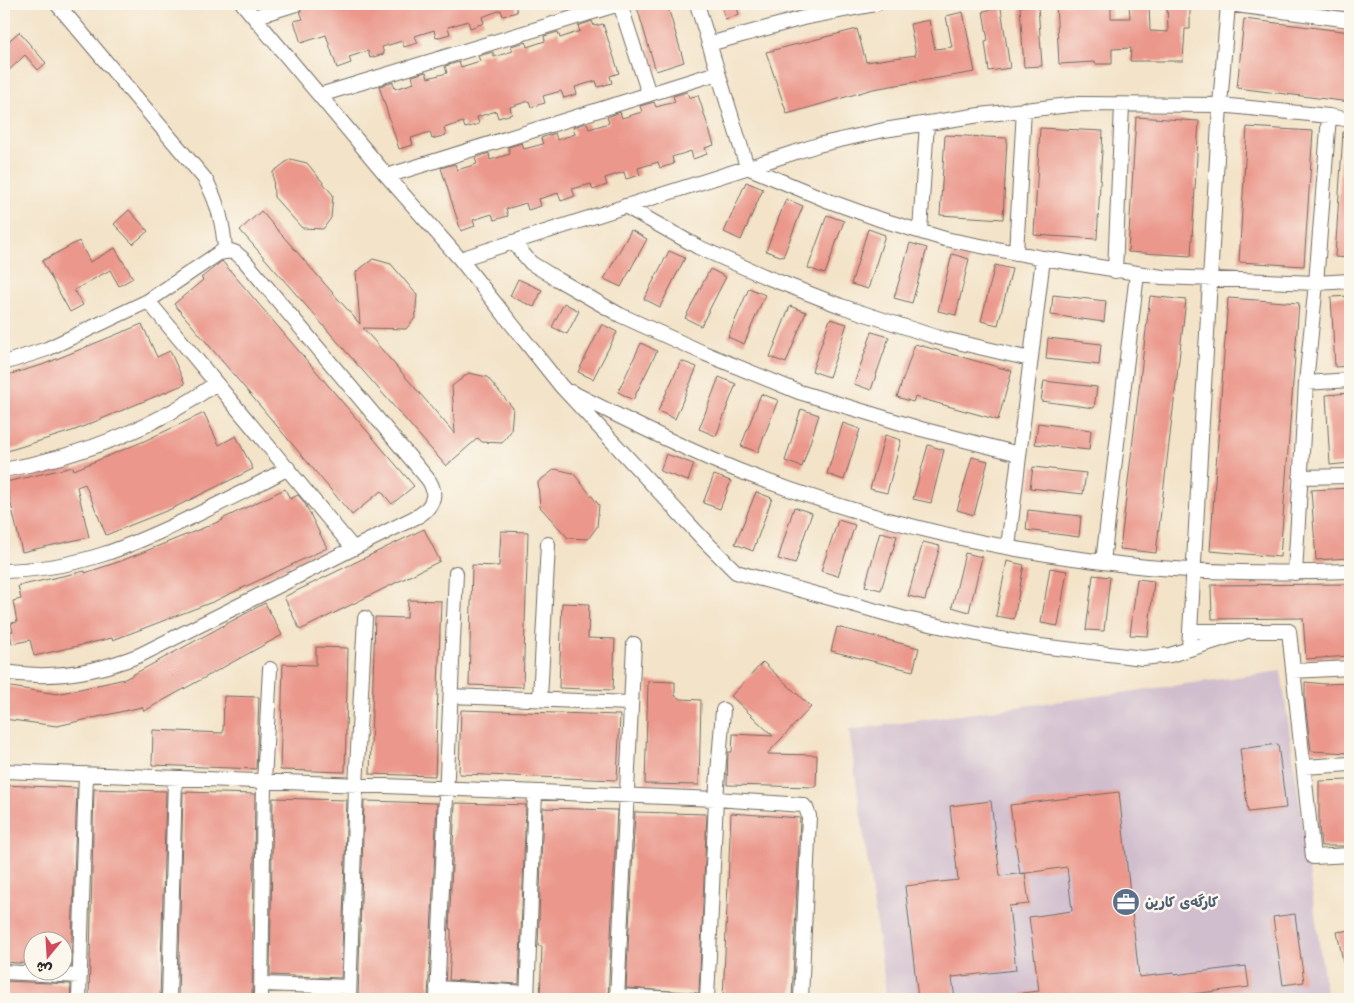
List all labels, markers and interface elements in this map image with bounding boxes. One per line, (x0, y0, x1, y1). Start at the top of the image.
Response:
office icon: کارگەی کارین (1111, 887, 1141, 917)
place label: کارگەی کارین (1145, 893, 1219, 911)
north arrow (22, 930, 72, 980)
text: ش (34, 957, 54, 979)

